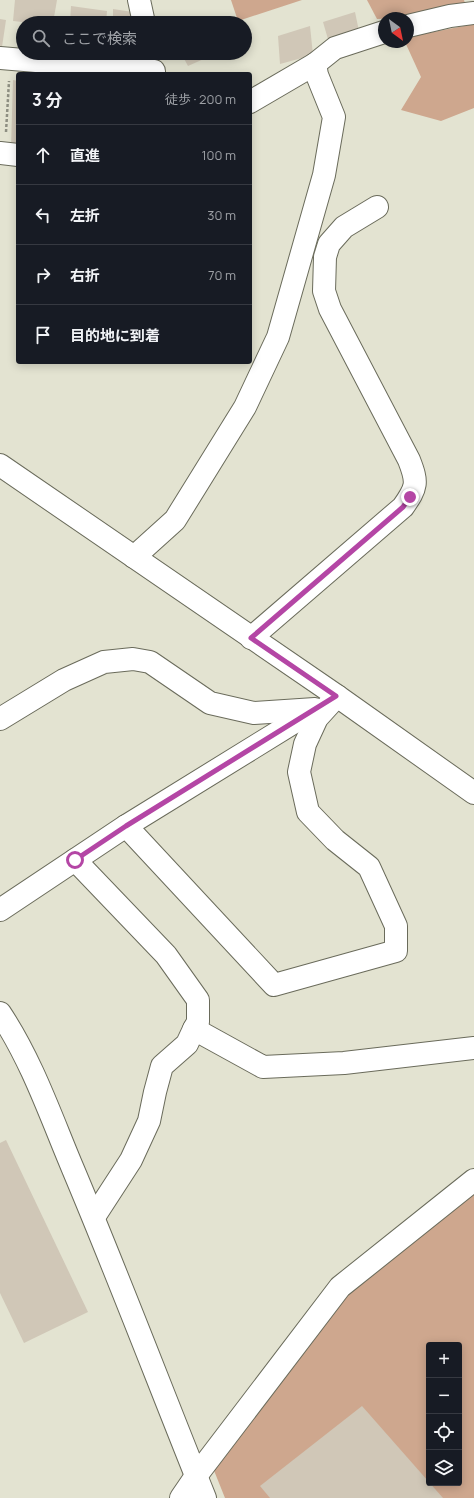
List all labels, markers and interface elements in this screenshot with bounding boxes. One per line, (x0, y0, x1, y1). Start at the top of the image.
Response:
north arrow (378, 12, 414, 48)
search box (16, 16, 252, 60)
icon: search (30, 27, 52, 49)
text: ここで検索 (62, 28, 137, 49)
text: 3 分 (32, 88, 62, 111)
text: 徒歩 · 200 m (165, 90, 236, 108)
icon: ahead (32, 144, 54, 166)
text: 直進 (70, 145, 100, 166)
text: 100 m (201, 146, 236, 164)
icon: left (32, 204, 54, 226)
text: 左折 (70, 205, 100, 226)
text: 30 m (207, 206, 236, 224)
icon: right (32, 264, 54, 286)
text: 右折 (70, 265, 100, 286)
text: 70 m (208, 266, 236, 284)
icon: arrive (32, 324, 54, 346)
text: 目的地に到着 (70, 325, 160, 346)
route end (401, 488, 419, 506)
route start (66, 851, 84, 869)
map controls (426, 1342, 462, 1486)
button: + (426, 1342, 462, 1378)
button: − (426, 1378, 462, 1414)
button: locate (426, 1414, 462, 1450)
button: layers (426, 1450, 462, 1486)

